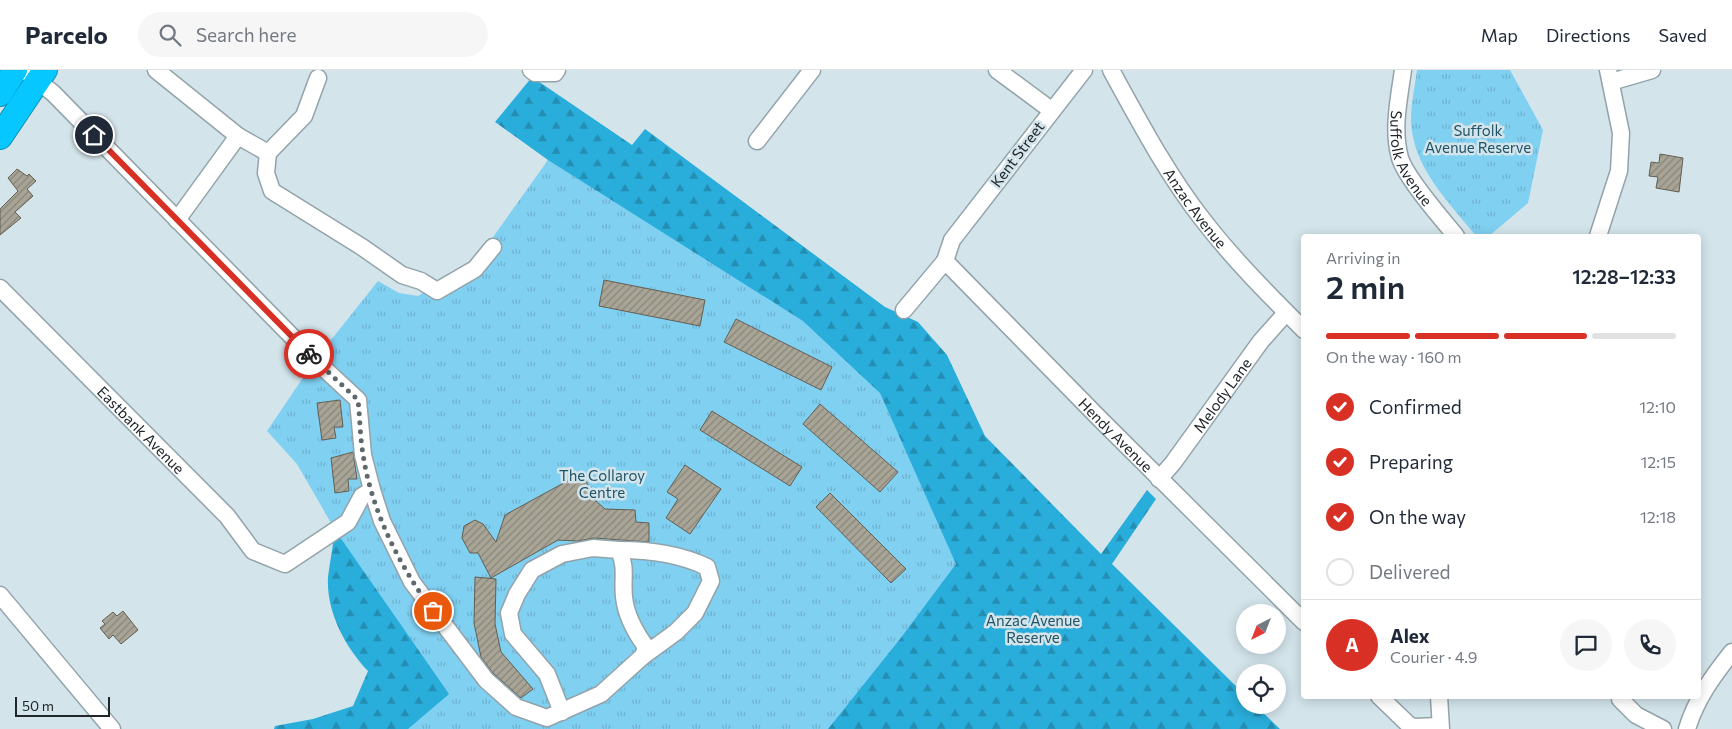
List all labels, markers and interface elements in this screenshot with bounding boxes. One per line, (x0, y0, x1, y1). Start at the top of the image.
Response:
search box (138, 12, 488, 57)
text: Parcelo (25, 20, 108, 49)
icon: search (156, 21, 184, 49)
text: Search here (196, 23, 296, 46)
text: Map (1481, 24, 1518, 46)
text: Directions (1546, 24, 1630, 46)
text: Saved (1658, 24, 1707, 46)
street label: Suffolk Avenue (1387, 110, 1436, 209)
pin (73, 114, 115, 156)
street label: Kent Street (987, 118, 1047, 190)
icon: home (80, 121, 108, 149)
park label: Suffolk Avenue Reserve (1425, 121, 1531, 156)
street label: Anzac Avenue (1160, 165, 1231, 252)
text: Arriving in (1326, 248, 1400, 267)
text: 12:28–12:33 (1572, 265, 1676, 288)
text: 2 min (1326, 266, 1405, 306)
courier (284, 329, 334, 379)
icon: bike (295, 340, 323, 368)
text: On the way · 160 m (1326, 347, 1462, 366)
street label: Melody Lane (1189, 354, 1255, 436)
street label: Eastbank Avenue (94, 382, 189, 477)
icon: check (1326, 393, 1354, 421)
street label: Hendy Avenue (1075, 394, 1157, 475)
text: Confirmed (1369, 395, 1462, 418)
text: 12:10 (1639, 397, 1676, 416)
icon: check (1326, 448, 1354, 476)
text: Preparing (1369, 450, 1453, 473)
text: 12:15 (1640, 452, 1676, 471)
park label: The Collaroy Centre (559, 466, 645, 501)
icon: check (1326, 503, 1354, 531)
text: On the way (1369, 505, 1466, 528)
text: 12:18 (1640, 507, 1676, 526)
text: Delivered (1369, 560, 1450, 583)
pin (412, 590, 454, 632)
icon: bag (419, 597, 447, 625)
north arrow (1236, 604, 1286, 654)
map controls (1236, 604, 1286, 714)
park label: Anzac Avenue Reserve (986, 611, 1080, 646)
button: chat (1560, 619, 1612, 671)
button: phone (1624, 619, 1676, 671)
text: Alex (1390, 624, 1430, 647)
text: A (1345, 633, 1359, 656)
text: Courier · 4.9 (1390, 647, 1477, 666)
button: locate (1236, 664, 1286, 714)
scale bar (15, 694, 110, 717)
text: 50 m (22, 697, 54, 714)

